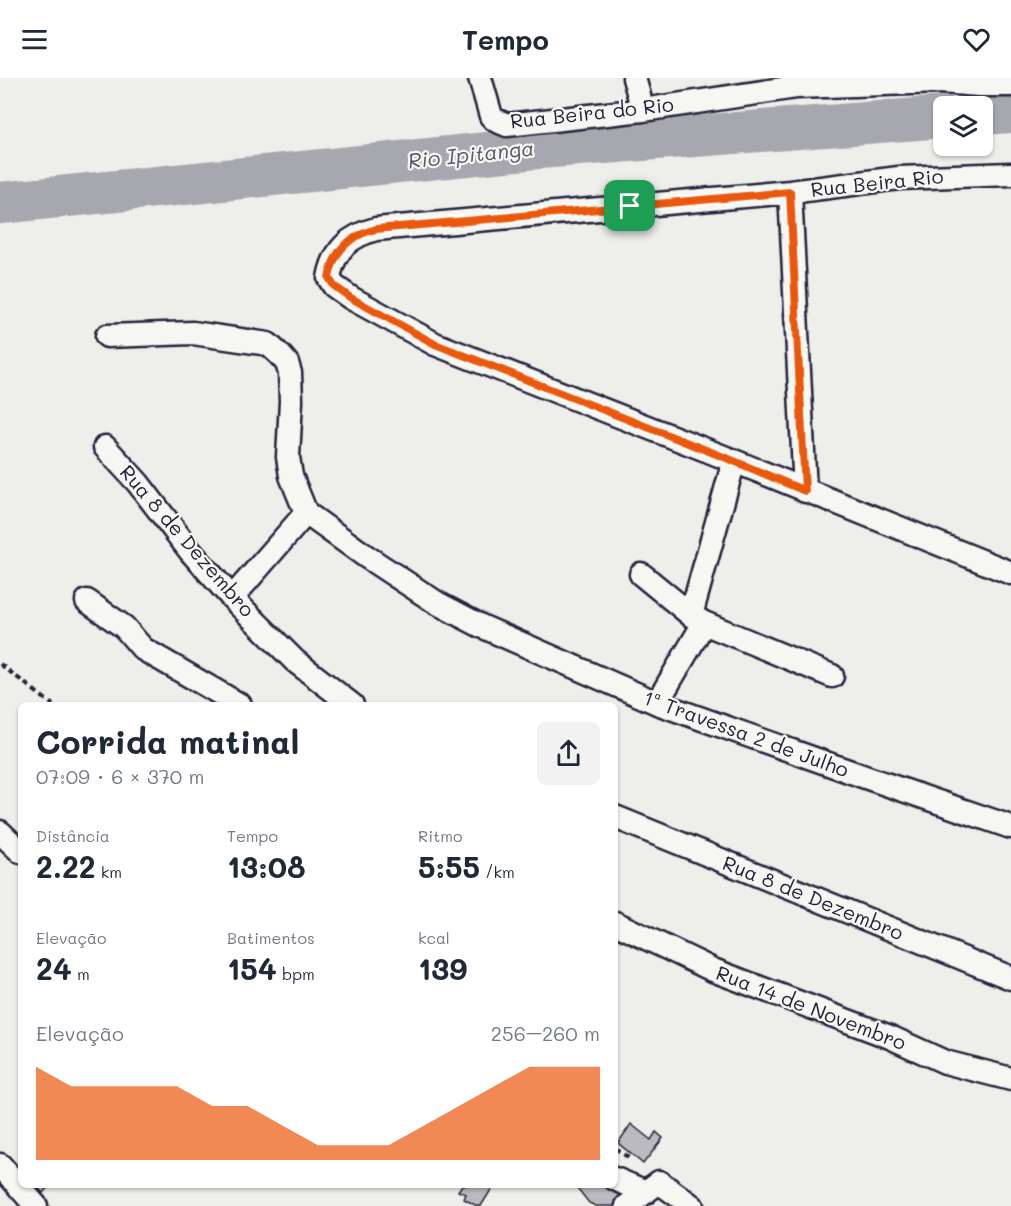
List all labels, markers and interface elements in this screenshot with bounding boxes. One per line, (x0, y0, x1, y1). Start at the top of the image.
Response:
text: Tempo (462, 22, 549, 57)
icon: menu (18, 23, 51, 56)
icon: heart (960, 23, 993, 56)
street label: Rua Beira do Rio (509, 90, 675, 134)
map controls (933, 96, 993, 156)
button: layers (933, 96, 993, 156)
water label: Rio Ipitanga (406, 133, 535, 174)
street label: Rua Beira Rio (809, 162, 945, 202)
pin (604, 180, 655, 231)
icon: arrive (613, 189, 646, 222)
street label: Rua 8 de Dezembro (115, 459, 261, 622)
street label: 1ª Travessa 2 de Julho (640, 684, 853, 782)
text: Corrida matinal (36, 719, 299, 762)
button: share (537, 722, 600, 785)
text: 07:09 · 6 × 370 m (36, 763, 205, 789)
text: Distância (36, 825, 110, 846)
text: Tempo (227, 825, 278, 846)
text: Ritmo (418, 825, 462, 846)
text: 2.22 (36, 846, 96, 886)
text: 13:08 (227, 846, 306, 886)
text: 5:55 (418, 846, 480, 886)
street label: Rua 8 de Dezembro (719, 849, 908, 945)
text: km (96, 861, 122, 882)
text: /km (480, 861, 515, 882)
text: Elevação (36, 927, 106, 948)
text: Batimentos (227, 927, 315, 948)
text: kcal (418, 927, 450, 948)
text: 24 (36, 948, 72, 988)
text: 154 (227, 948, 277, 988)
text: 139 (418, 948, 467, 988)
street label: Rua 14 de Novembro (713, 959, 910, 1055)
text: m (72, 963, 90, 984)
text: bpm (277, 963, 315, 984)
text: Elevação (36, 1020, 124, 1046)
text: 256–260 m (491, 1020, 600, 1046)

